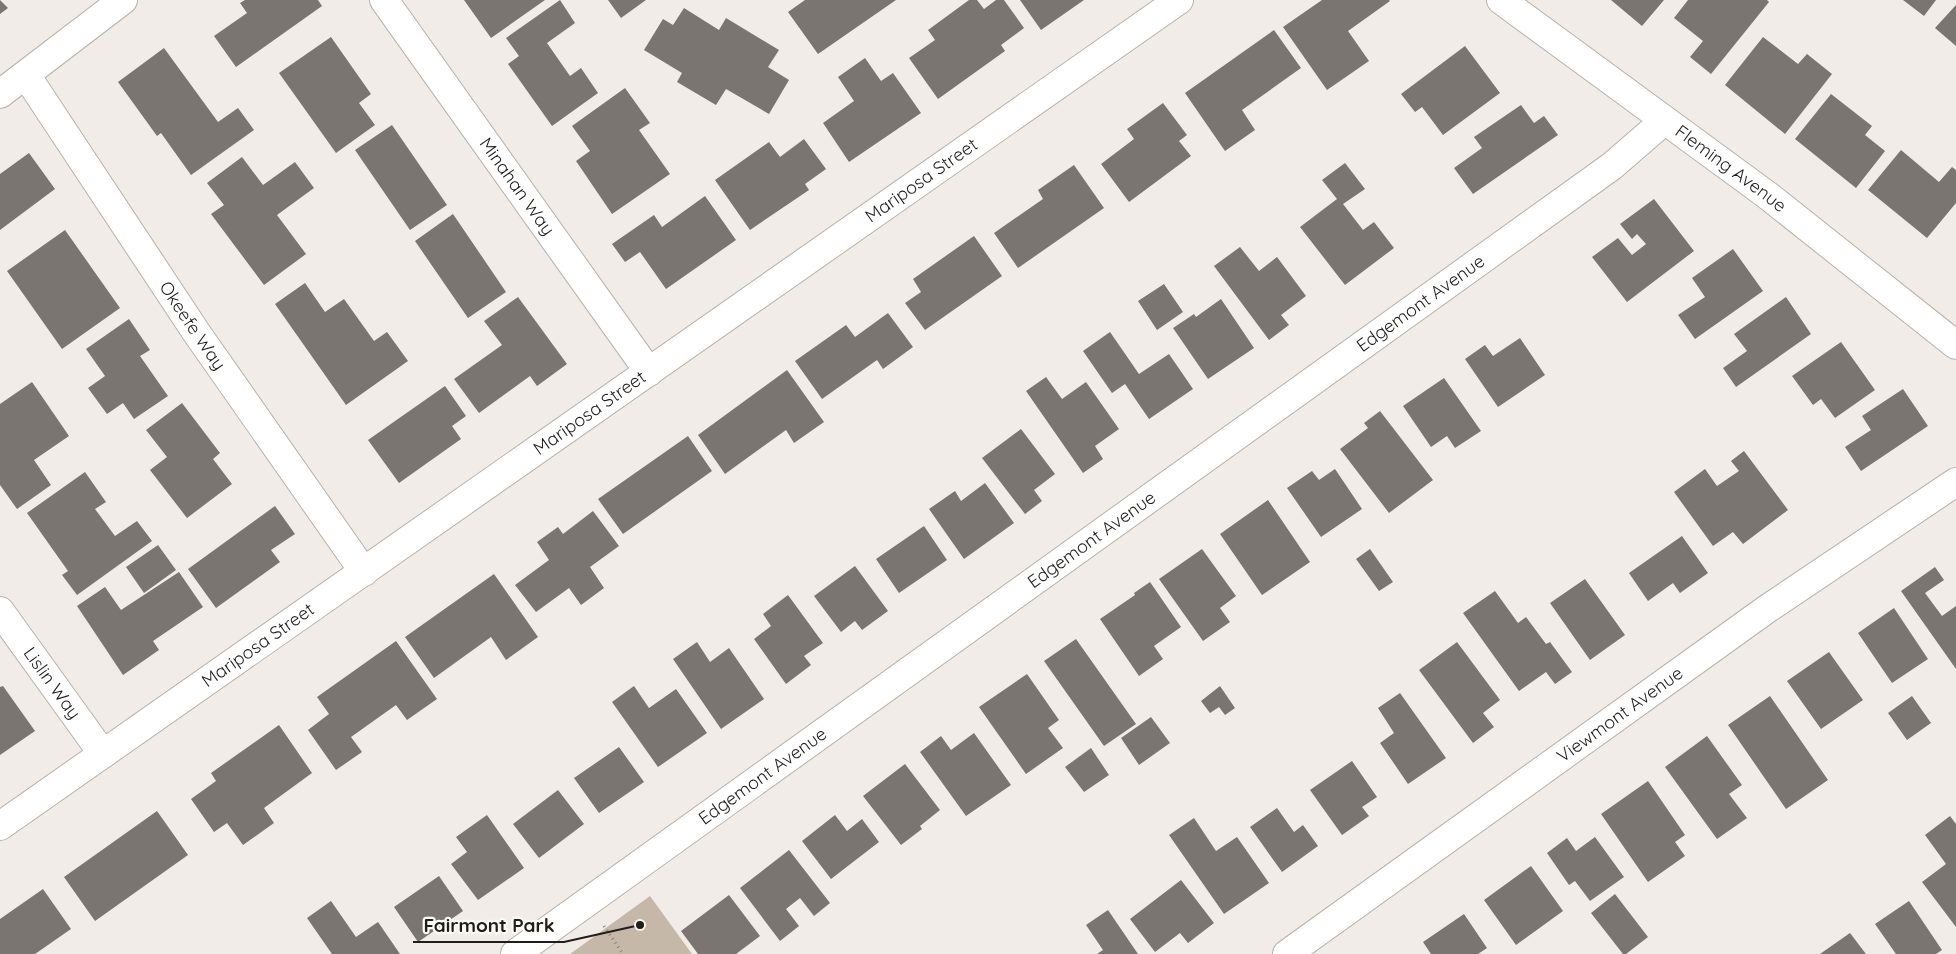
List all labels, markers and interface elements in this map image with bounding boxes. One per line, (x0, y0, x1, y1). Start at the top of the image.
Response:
street label: Fleming Avenue (1671, 120, 1791, 217)
street label: Minahan Way (475, 133, 560, 240)
street label: Mariposa Street (860, 133, 982, 227)
street label: Edgemont Avenue (1352, 249, 1489, 357)
street label: Okeefe Way (155, 277, 231, 375)
street label: Mariposa Street (529, 365, 650, 460)
street label: Edgemont Avenue (1023, 486, 1160, 593)
street label: Mariposa Street (197, 598, 318, 692)
street label: Lislin Way (19, 642, 86, 724)
street label: Viewmont Avenue (1552, 661, 1687, 767)
street label: Edgemont Avenue (694, 722, 831, 829)
callout: Fairmont Park (413, 908, 564, 942)
text: Fairmont Park (423, 913, 555, 937)

